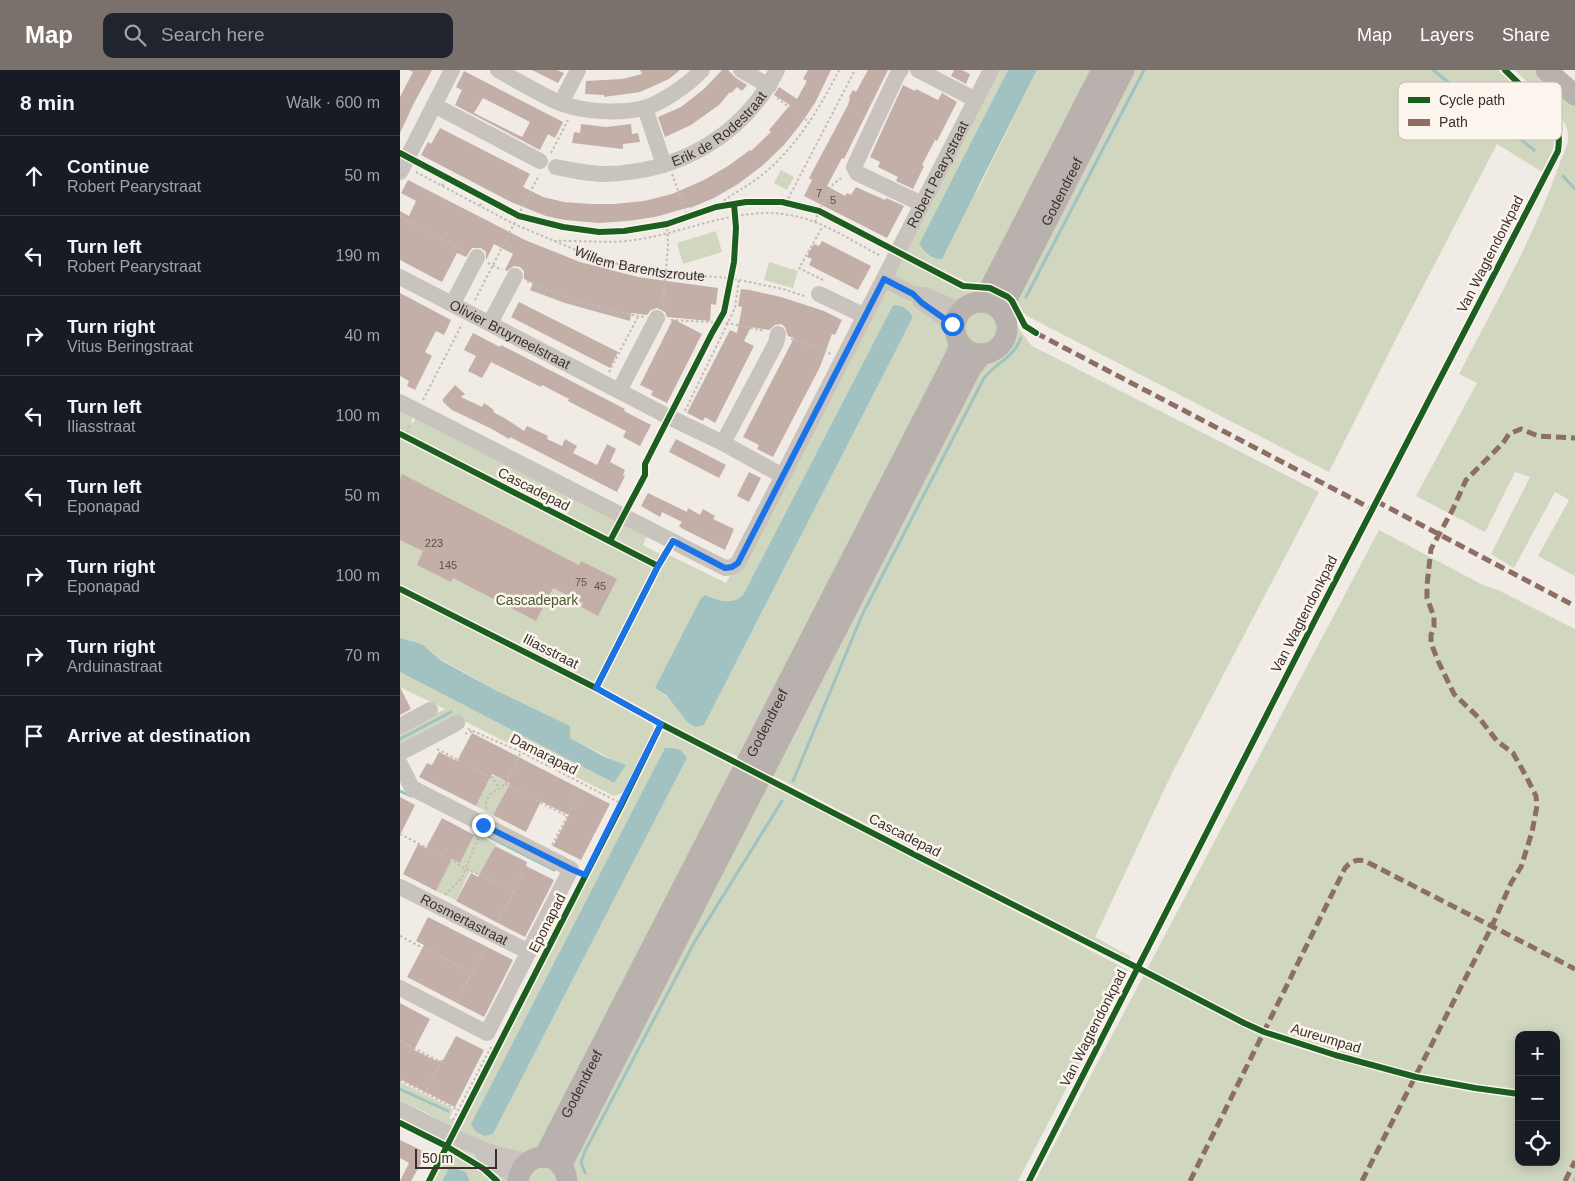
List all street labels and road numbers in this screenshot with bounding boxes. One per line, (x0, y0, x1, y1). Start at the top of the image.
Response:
street label: Erik de Rodestraat (669, 88, 770, 169)
street label: Robert Pearystraat (903, 118, 971, 230)
street label: Godendreef (1038, 155, 1086, 228)
street label: Van Wagtendonkpad (1454, 193, 1526, 315)
street label: Willem Barentszroute (572, 242, 706, 284)
street label: Olivier Bruyneelstraat (447, 296, 573, 372)
street label: Cascadepad (495, 464, 573, 514)
street label: Van Wagtendonkpad (1268, 553, 1340, 675)
street label: Iliasstraat (521, 630, 581, 672)
street label: Godendreef (743, 686, 791, 760)
street label: Damarapad (508, 730, 580, 778)
street label: Cascadepad (866, 810, 944, 860)
street label: Rosmertastraat (418, 891, 511, 948)
street label: Eponapad (525, 891, 569, 955)
street label: Van Wagtendonkpad (1057, 967, 1129, 1089)
street label: Aureumpad (1289, 1020, 1363, 1056)
street label: Godendreef (557, 1047, 606, 1121)

